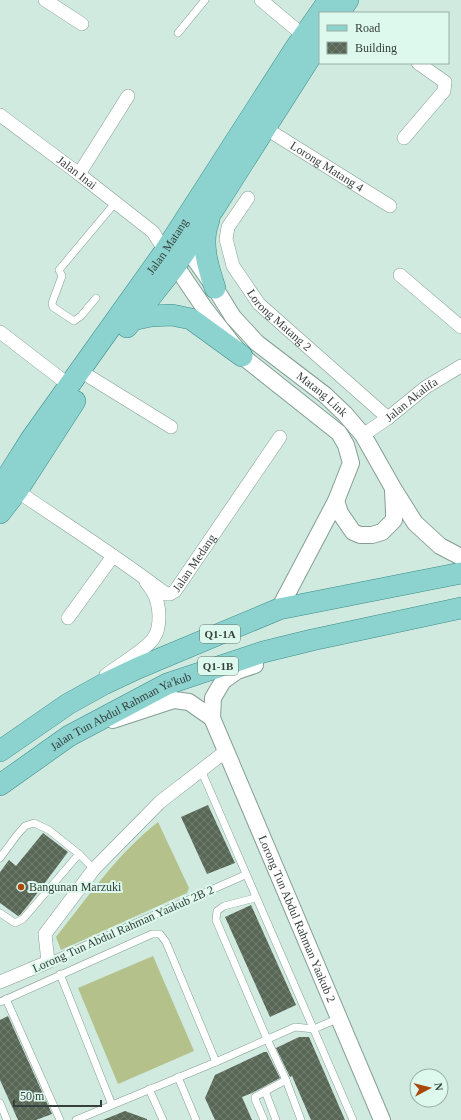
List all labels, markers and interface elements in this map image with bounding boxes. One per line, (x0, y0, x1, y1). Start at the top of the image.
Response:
legend (319, 12, 449, 64)
text: Road (355, 21, 380, 35)
text: Building (355, 41, 397, 55)
street label: Lorong Matang 4 (288, 138, 366, 195)
street label: Jalan Inai (54, 153, 100, 193)
street label: Jalan Matang (144, 216, 191, 277)
street label: Lorong Matang 2 (244, 287, 314, 354)
street label: Matang Link (294, 369, 350, 420)
street label: Jalan Akalifa (382, 374, 441, 425)
street label: Jalan Medang (169, 531, 219, 595)
road number: Q1-1A (200, 625, 240, 643)
road number: Q1-1B (198, 657, 238, 675)
street label: Jalan Tun Abdul Rahman Ya'kub (48, 669, 193, 754)
street label: Lorong Tun Abdul Rahman Yaakub 2 (255, 833, 338, 1005)
place label: Bangunan Marzuki (29, 880, 122, 894)
marker: Bangunan Marzuki (16, 882, 26, 892)
street label: Lorong Tun Abdul Rahman Yaakub 2B 2 (30, 883, 216, 975)
north arrow (409, 1068, 449, 1108)
scale bar (14, 1082, 101, 1108)
text: N (432, 1082, 445, 1092)
text: 50 m (20, 1089, 45, 1103)

